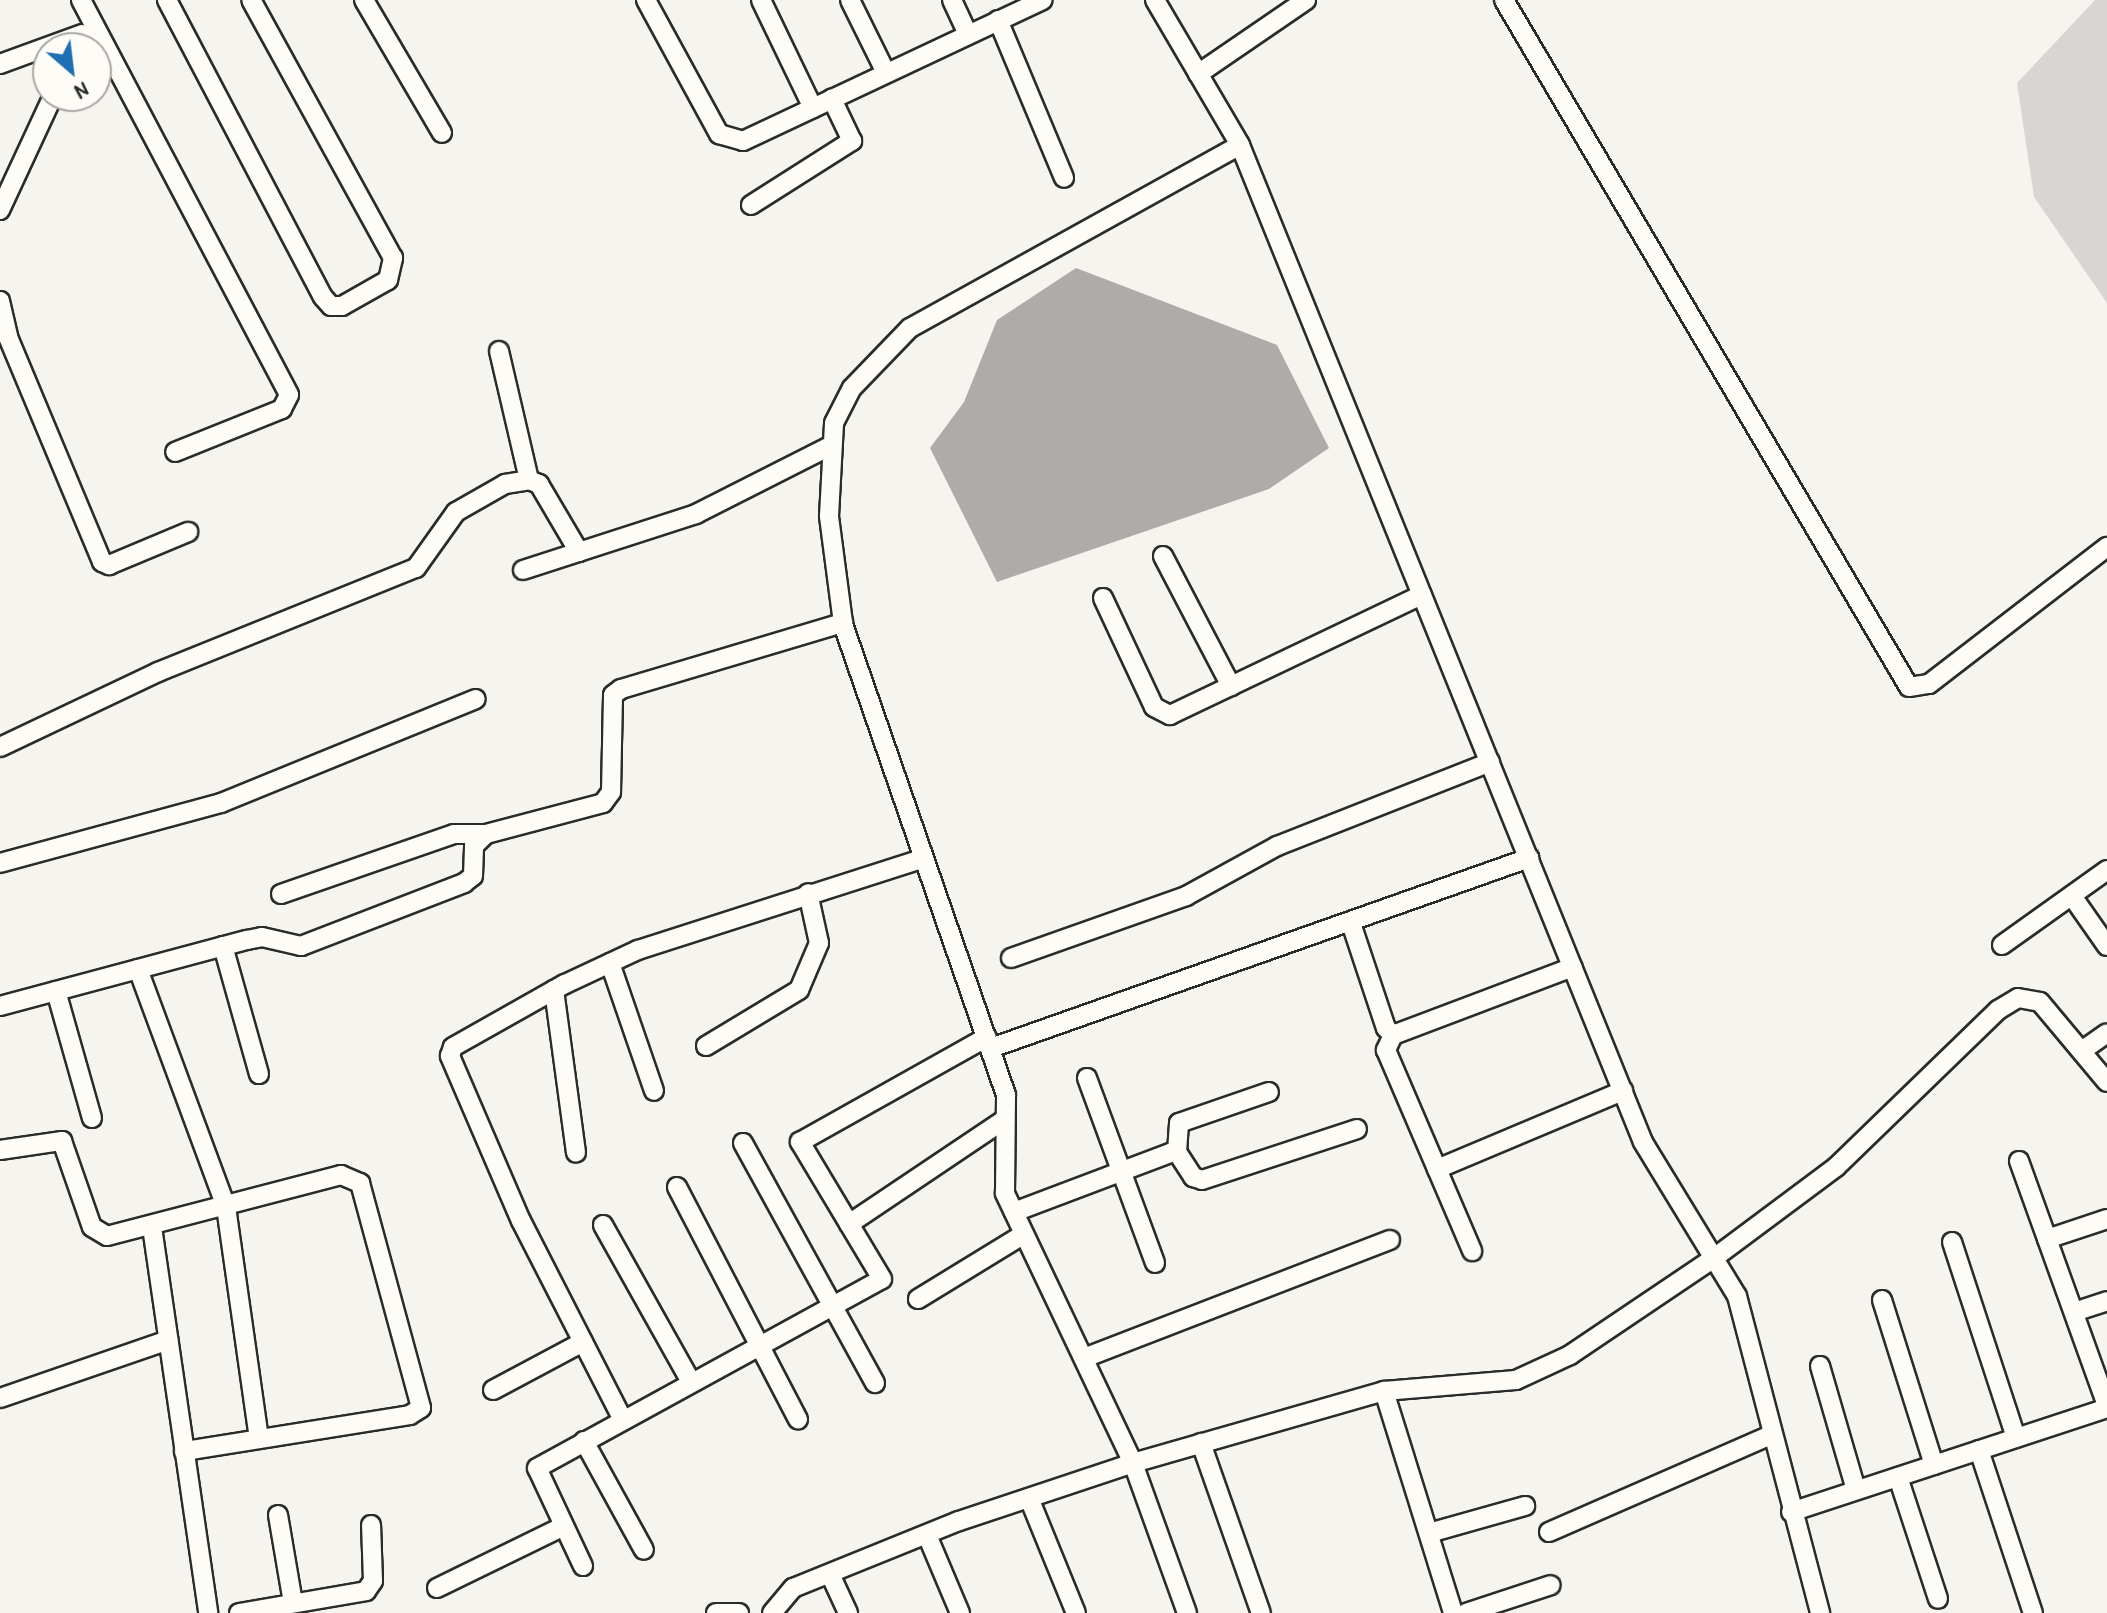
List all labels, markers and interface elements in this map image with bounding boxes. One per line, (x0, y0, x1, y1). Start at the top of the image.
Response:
north arrow (32, 32, 112, 112)
text: N (70, 75, 95, 107)

